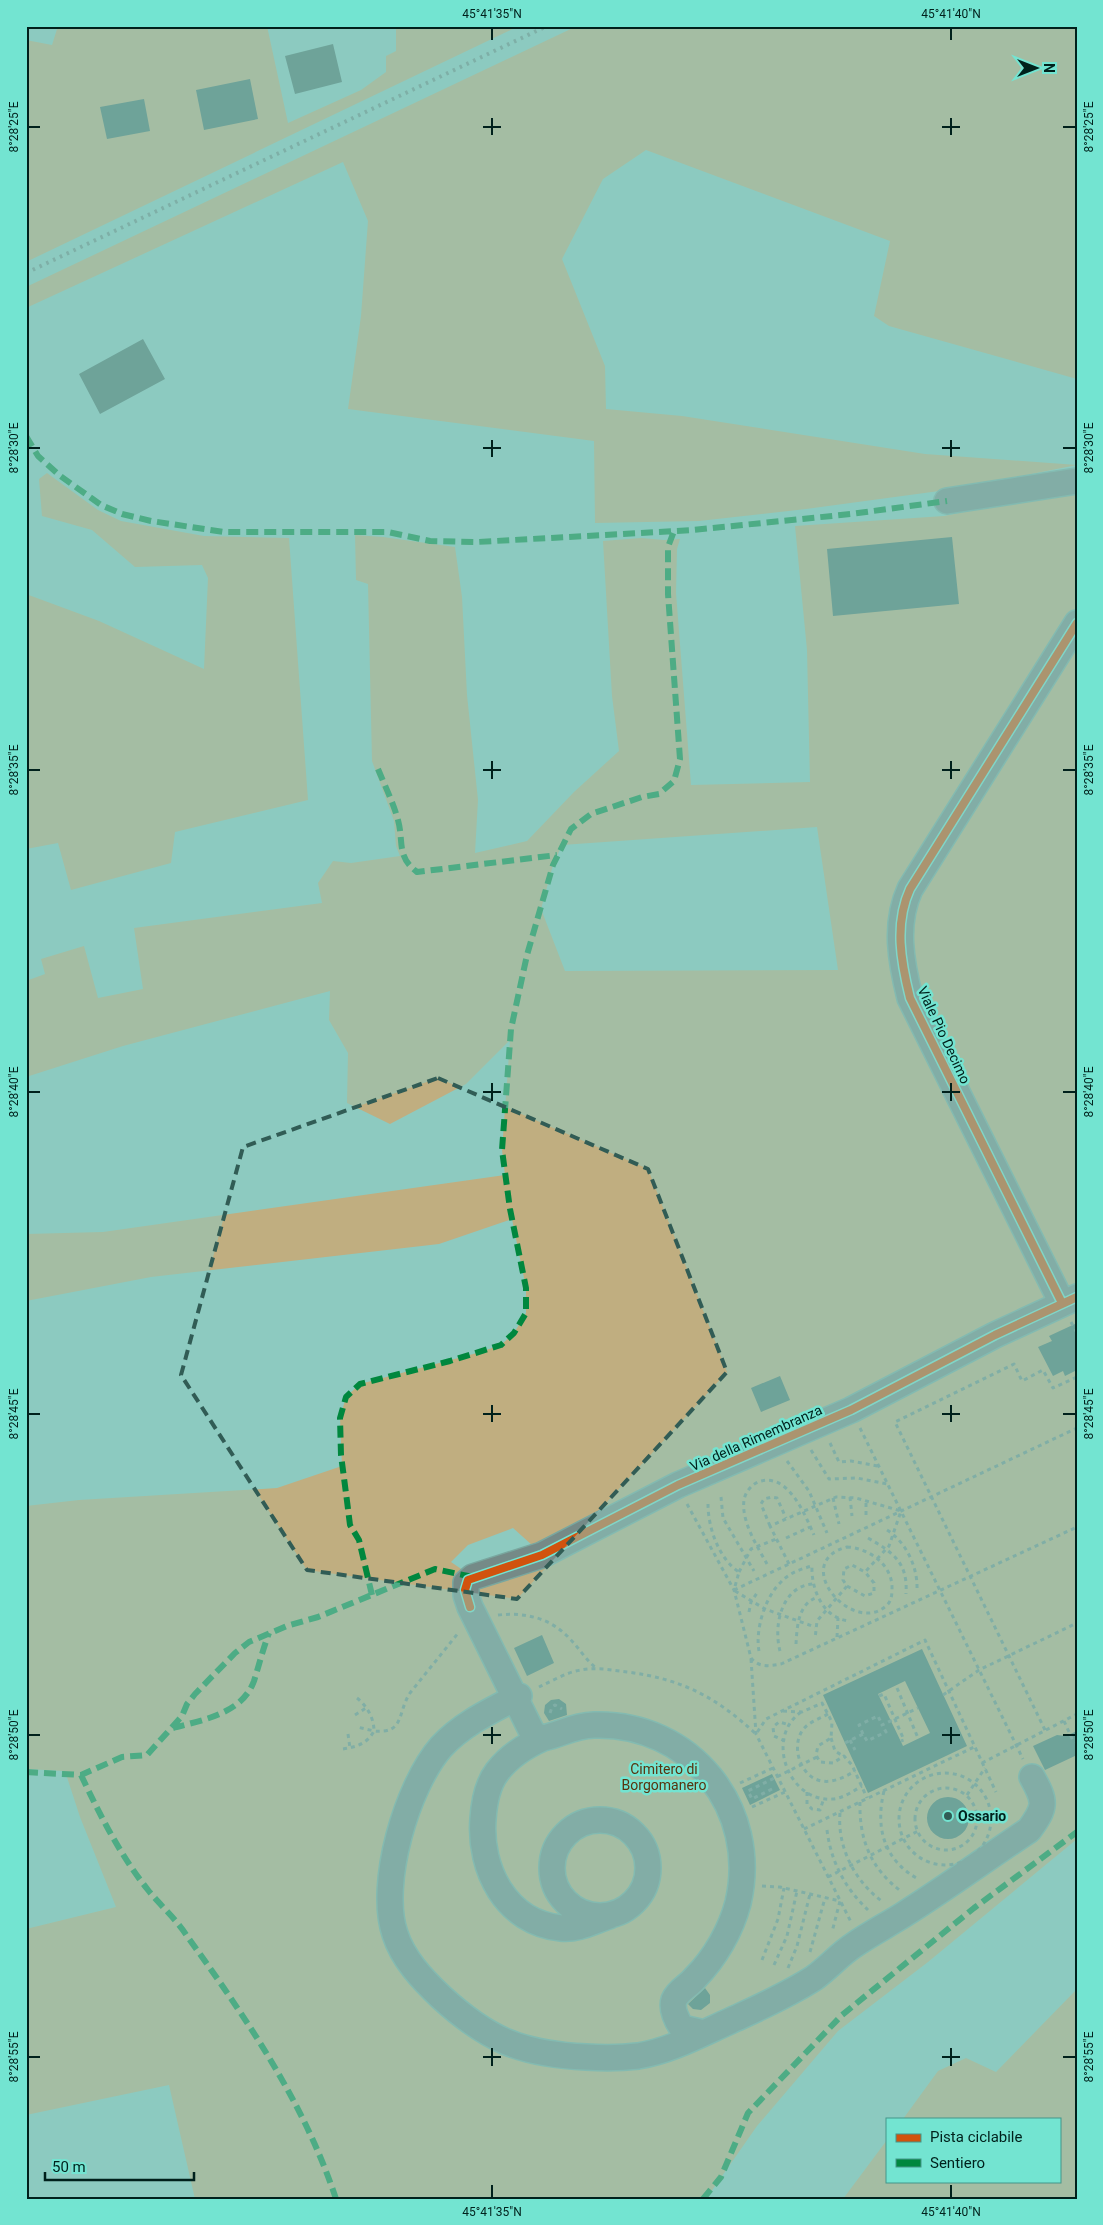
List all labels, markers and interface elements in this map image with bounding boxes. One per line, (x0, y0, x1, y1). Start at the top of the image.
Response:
text: 45°41'35"N (462, 7, 522, 21)
text: 45°41'40"N (921, 7, 981, 21)
north arrow (1010, 42, 1060, 92)
text: N (1041, 63, 1057, 73)
text: 8°28'25"E (7, 101, 21, 152)
text: 8°28'25"E (1082, 101, 1096, 152)
text: 8°28'30"E (7, 422, 21, 473)
text: 8°28'30"E (1082, 422, 1096, 473)
text: 8°28'35"E (7, 744, 21, 795)
text: 8°28'35"E (1082, 744, 1096, 795)
street label: Viale Pio Decimo (914, 984, 974, 1086)
text: 8°28'40"E (7, 1066, 21, 1117)
text: 8°28'40"E (1082, 1066, 1096, 1117)
text: 8°28'45"E (7, 1388, 21, 1439)
text: 8°28'45"E (1082, 1388, 1096, 1439)
street label: Via della Rimembranza (687, 1402, 825, 1474)
text: 8°28'50"E (7, 1709, 21, 1760)
text: 8°28'50"E (1082, 1709, 1096, 1760)
park label: Cimitero di Borgomanero (622, 1761, 706, 1793)
place label: Ossario (958, 1808, 1006, 1824)
marker: Ossario (942, 1810, 954, 1822)
text: 8°28'55"E (7, 2031, 21, 2082)
text: 8°28'55"E (1082, 2031, 1096, 2082)
legend (886, 2118, 1060, 2182)
text: Pista ciclabile (930, 2128, 1023, 2146)
scale bar (45, 2150, 194, 2182)
text: Sentiero (930, 2154, 985, 2172)
text: 50 m (52, 2158, 86, 2176)
text: 45°41'35"N (462, 2205, 522, 2219)
text: 45°41'40"N (921, 2205, 981, 2219)

